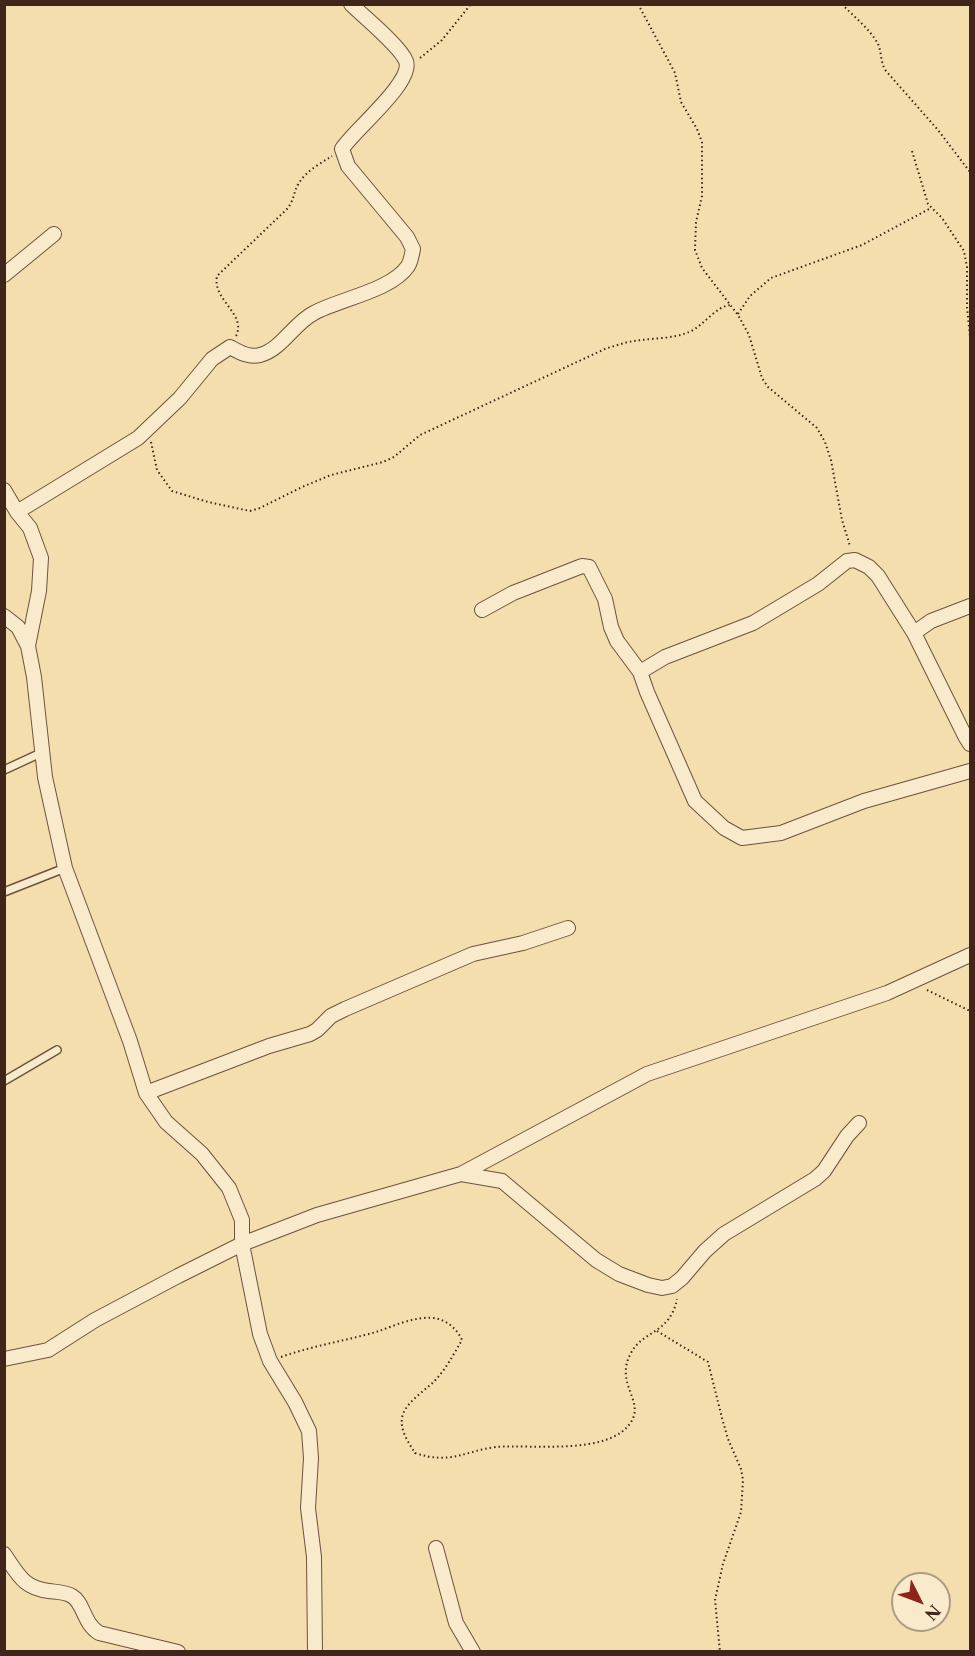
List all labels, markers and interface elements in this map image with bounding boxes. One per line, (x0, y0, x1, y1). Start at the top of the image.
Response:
north arrow (891, 1572, 951, 1632)
text: N (921, 1601, 945, 1625)

